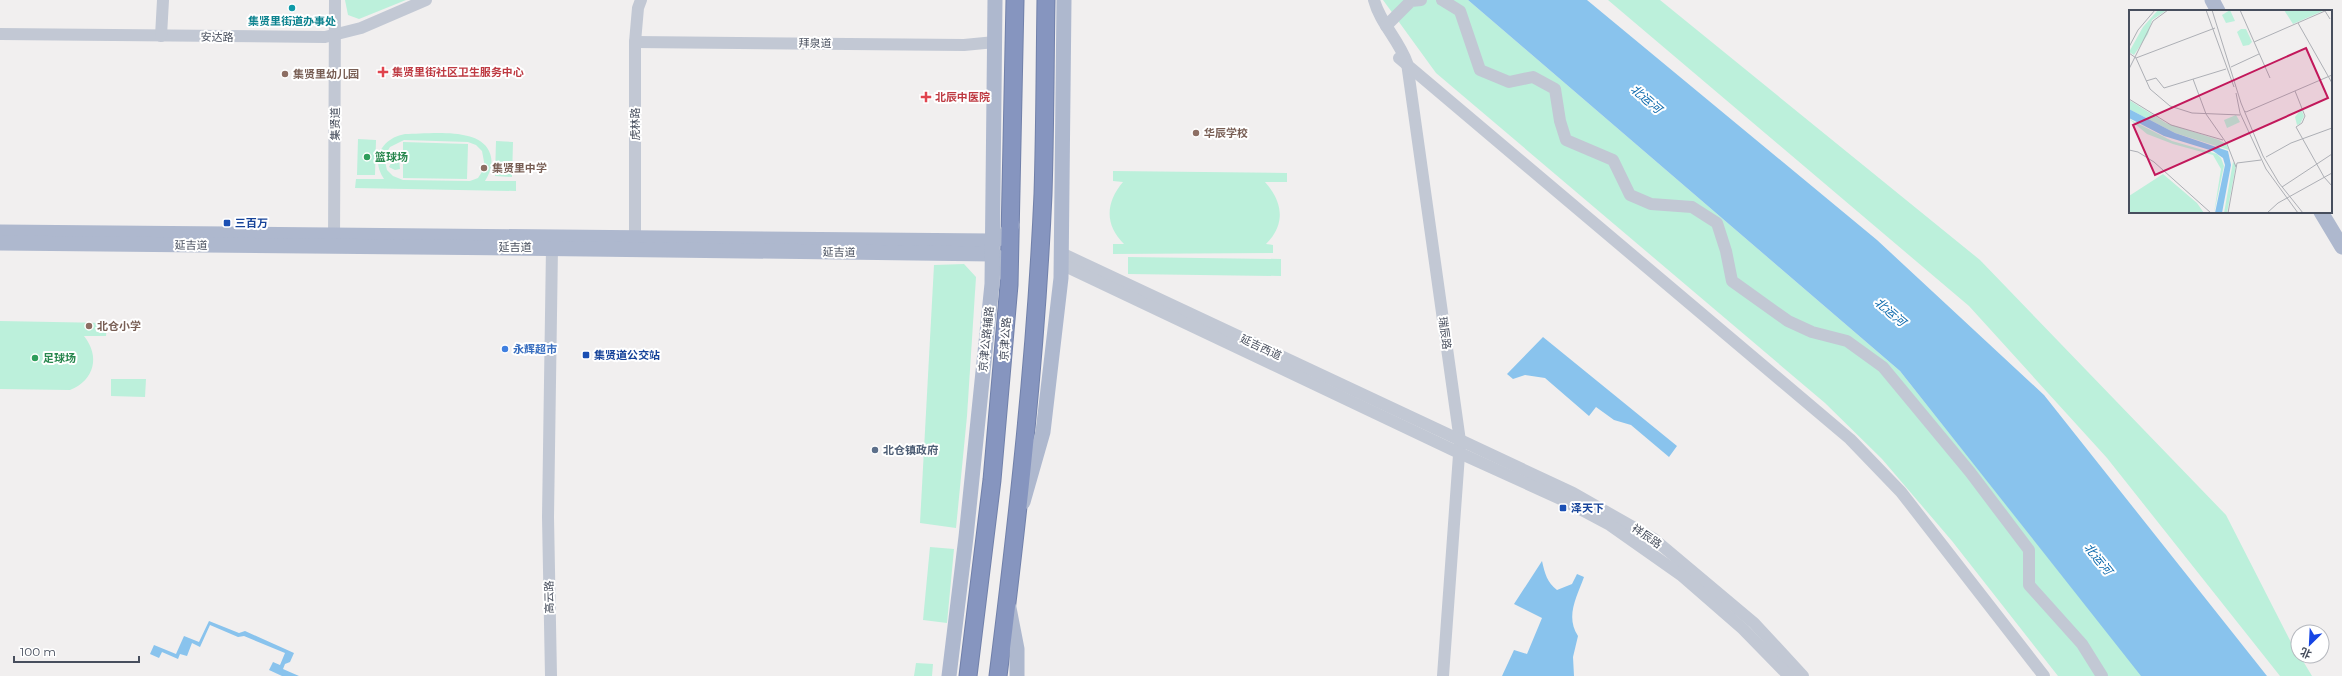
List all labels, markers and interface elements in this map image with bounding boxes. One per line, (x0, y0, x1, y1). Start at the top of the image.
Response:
marker: 集贤里街道办事处 (287, 3, 297, 13)
inset map (2129, 10, 2332, 213)
place label: 集贤里街道办事处 (248, 14, 336, 28)
street label: 安达路 (200, 30, 234, 44)
street label: 拜泉道 (798, 36, 832, 50)
place label: 集贤里街社区卫生服务中心 (392, 65, 524, 79)
marker: 集贤里街社区卫生服务中心 (377, 66, 389, 78)
place label: 集贤里幼儿园 (293, 67, 359, 81)
marker: 集贤里幼儿园 (280, 69, 290, 79)
water label: 北运河 (1628, 81, 1666, 117)
place label: 北辰中医院 (935, 90, 990, 104)
marker: 北辰中医院 (920, 91, 932, 103)
street label: 集贤道 (328, 108, 342, 141)
street label: 虎林路 (628, 108, 642, 141)
place label: 华辰学校 (1204, 126, 1248, 140)
marker: 华辰学校 (1191, 128, 1201, 138)
place label: 篮球场 (375, 150, 408, 164)
marker: 篮球场 (362, 152, 372, 162)
place label: 集贤里中学 (492, 161, 547, 175)
marker: 集贤里中学 (479, 163, 489, 173)
place label: 三百万 (235, 216, 268, 230)
marker: 三百万 (222, 218, 232, 228)
street label: 延吉道 (174, 238, 208, 252)
street label: 延吉道 (499, 240, 532, 254)
street label: 延吉道 (822, 245, 856, 259)
water label: 北运河 (1872, 294, 1910, 330)
street label: 京津公路辅路 (976, 305, 996, 373)
street label: 瑞辰路 (1436, 316, 1454, 350)
street label: 京津公路 (996, 317, 1014, 361)
place label: 北仓小学 (97, 319, 141, 333)
marker: 北仓小学 (84, 321, 94, 331)
street label: 延吉西道 (1238, 331, 1284, 363)
place label: 永辉超市 (513, 342, 557, 356)
marker: 永辉超市 (500, 344, 510, 354)
place label: 集贤道公交站 (594, 348, 660, 362)
marker: 集贤道公交站 (581, 350, 591, 360)
place label: 足球场 (43, 351, 76, 365)
marker: 足球场 (30, 353, 40, 363)
place label: 北仓镇政府 (883, 443, 938, 457)
marker: 北仓镇政府 (870, 445, 880, 455)
place label: 泽天下 (1571, 501, 1604, 515)
marker: 泽天下 (1558, 503, 1568, 513)
street label: 祥辰路 (1629, 521, 1665, 551)
water label: 北运河 (2081, 540, 2117, 579)
street label: 高云路 (542, 580, 556, 614)
north arrow (2290, 624, 2330, 664)
scale bar (14, 638, 139, 664)
text: 100 m (20, 644, 56, 659)
text: 北 (2298, 645, 2314, 662)

